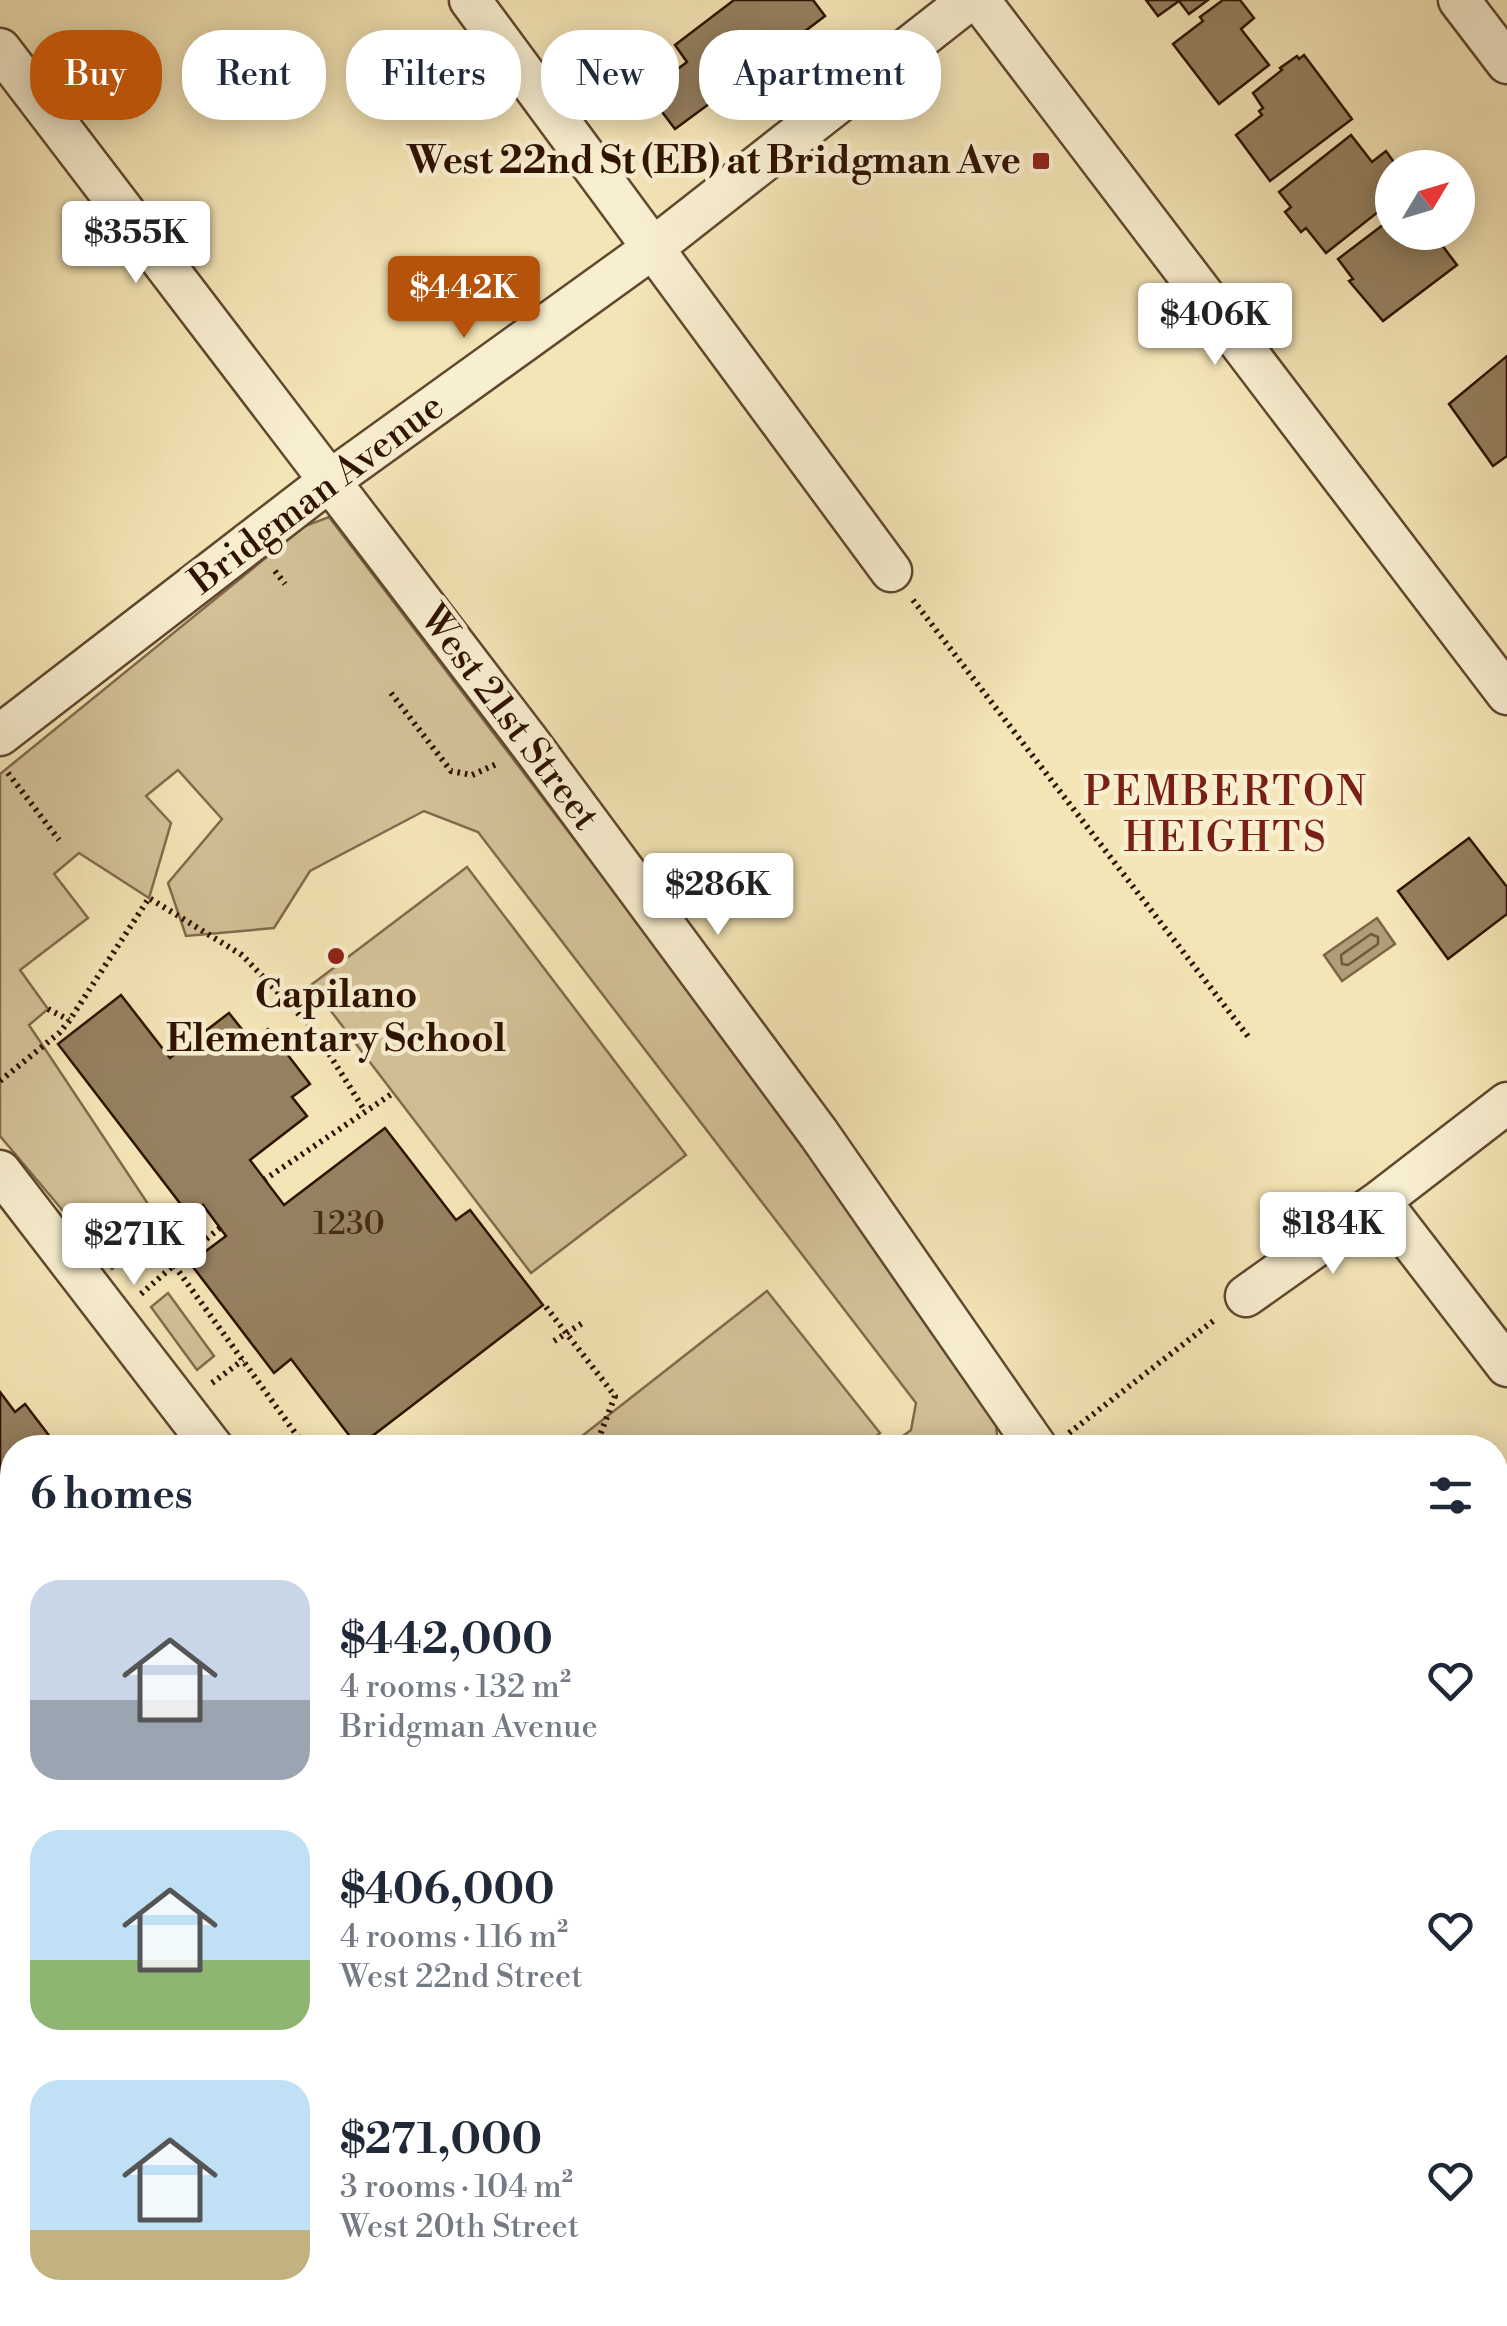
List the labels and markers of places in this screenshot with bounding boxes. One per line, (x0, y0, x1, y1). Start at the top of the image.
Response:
place label: West 22nd St (EB) at Bridgman Ave (406, 138, 1021, 185)
marker: West 22nd St (EB) at Bridgman Ave (1030, 150, 1052, 172)
pin: $355K (66, 201, 206, 286)
pin: $442K (394, 256, 534, 341)
pin: $406K (1145, 283, 1285, 368)
pin: $286K (648, 853, 788, 938)
marker: Capilano Elementary School (325, 945, 347, 967)
place label: Capilano Elementary School (166, 972, 506, 1063)
pin: $184K (1263, 1192, 1403, 1277)
pin: $271K (64, 1203, 204, 1288)

